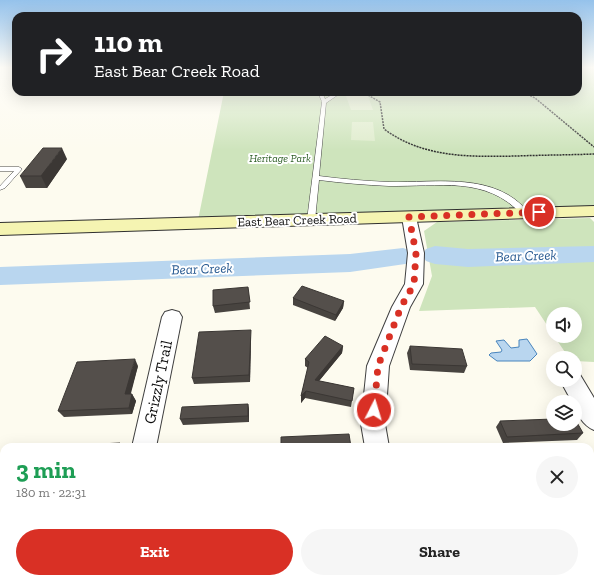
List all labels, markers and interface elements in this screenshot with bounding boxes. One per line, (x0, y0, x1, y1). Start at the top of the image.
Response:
text: 110 m (94, 26, 163, 59)
icon: right (28, 28, 80, 80)
text: East Bear Creek Road (94, 60, 260, 82)
park label: Heritage Park (249, 152, 311, 165)
pin (522, 195, 556, 229)
icon: arrive (528, 201, 550, 223)
street label: East Bear Creek Road (237, 210, 357, 230)
water label: Bear Creek (495, 246, 557, 266)
water label: Bear Creek (171, 259, 233, 279)
map controls (546, 307, 582, 431)
button: sound (546, 307, 582, 343)
street label: Grizzly Trail (140, 338, 176, 426)
button: search (546, 351, 582, 387)
position arrow (353, 389, 395, 431)
button: layers (546, 395, 582, 431)
text: 3 min (16, 455, 76, 484)
button: close (536, 456, 578, 498)
text: 180 m · 22:31 (16, 485, 86, 500)
button: Exit (16, 529, 293, 575)
button: Share (301, 529, 578, 575)

